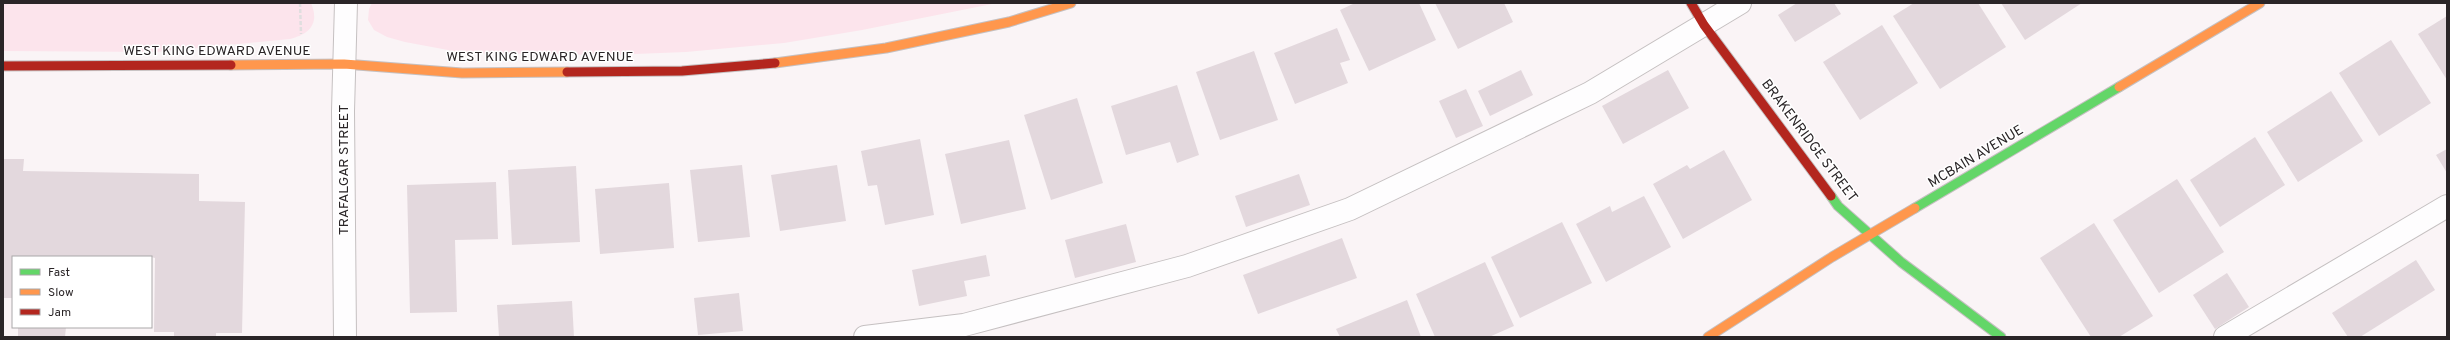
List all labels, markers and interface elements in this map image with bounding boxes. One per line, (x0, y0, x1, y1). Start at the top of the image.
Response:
street label: WEST KING EDWARD AVENUE (123, 43, 311, 60)
street label: WEST KING EDWARD AVENUE (446, 49, 634, 66)
street label: BRAKENRIDGE STREET (1757, 76, 1861, 206)
street label: TRAFALGAR STREET (336, 105, 353, 235)
street label: MCBAIN AVENUE (1925, 122, 2027, 192)
legend (12, 256, 152, 328)
text: Fast (48, 265, 70, 281)
text: Slow (48, 285, 74, 301)
text: Jam (48, 305, 71, 321)

